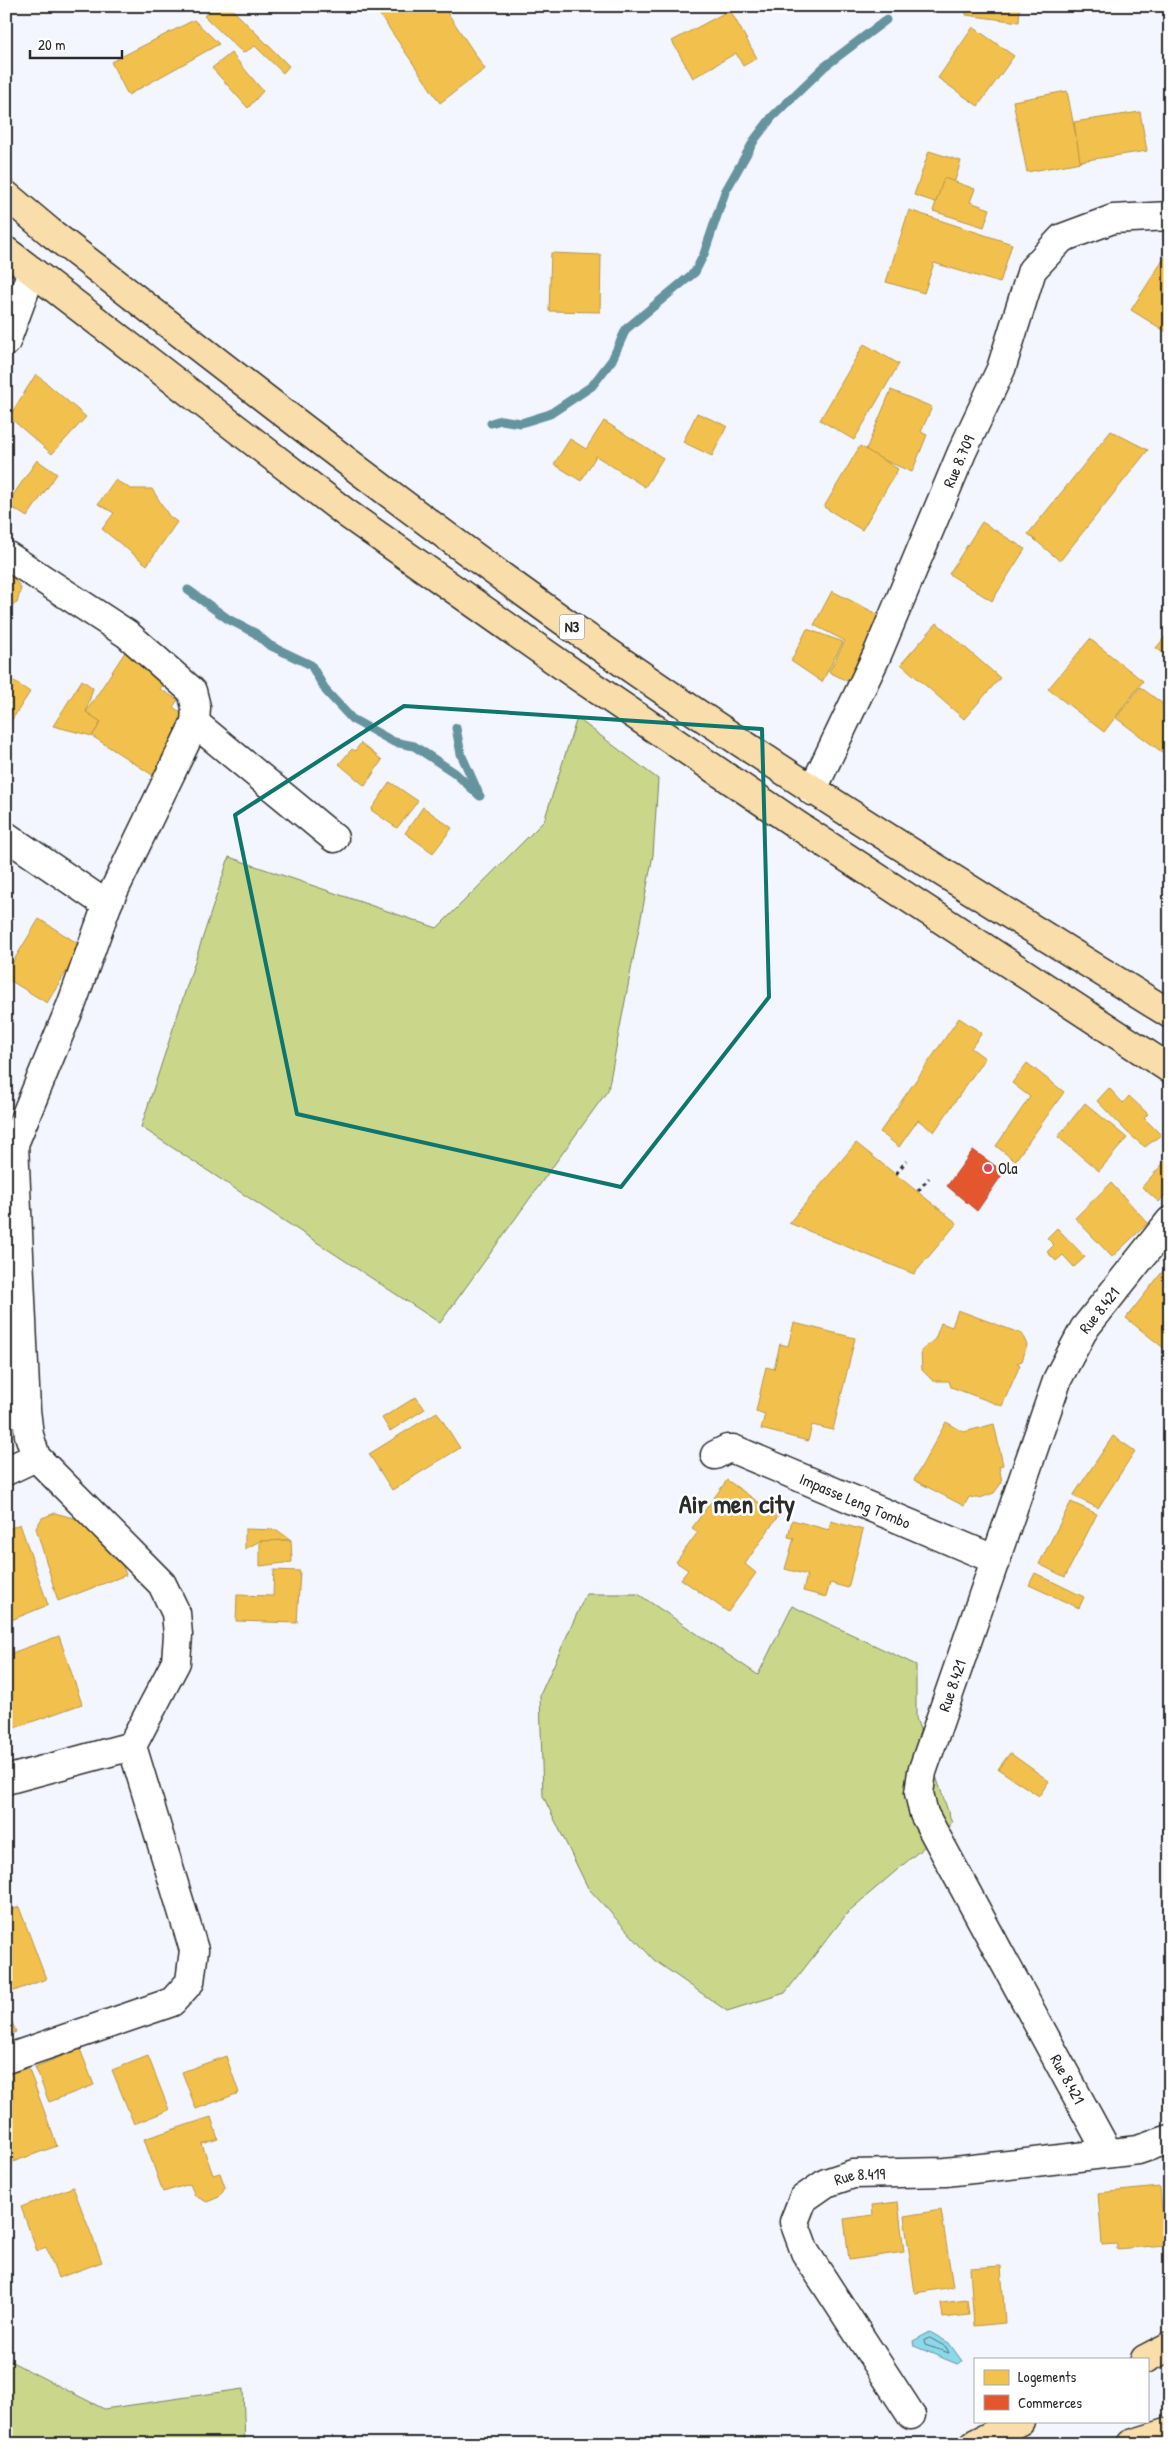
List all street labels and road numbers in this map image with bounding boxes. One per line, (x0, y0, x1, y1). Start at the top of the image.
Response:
street label: Rue 8.709 (937, 431, 980, 491)
road number: N3 (560, 614, 584, 640)
street label: Rue 8.421 (1074, 1282, 1124, 1338)
street label: Impasse Leng Tombo (796, 1467, 915, 1534)
street label: Rue 8.421 (933, 1657, 971, 1714)
street label: Rue 8.421 (1045, 2050, 1091, 2108)
street label: Rue 8.419 (831, 2162, 886, 2191)

